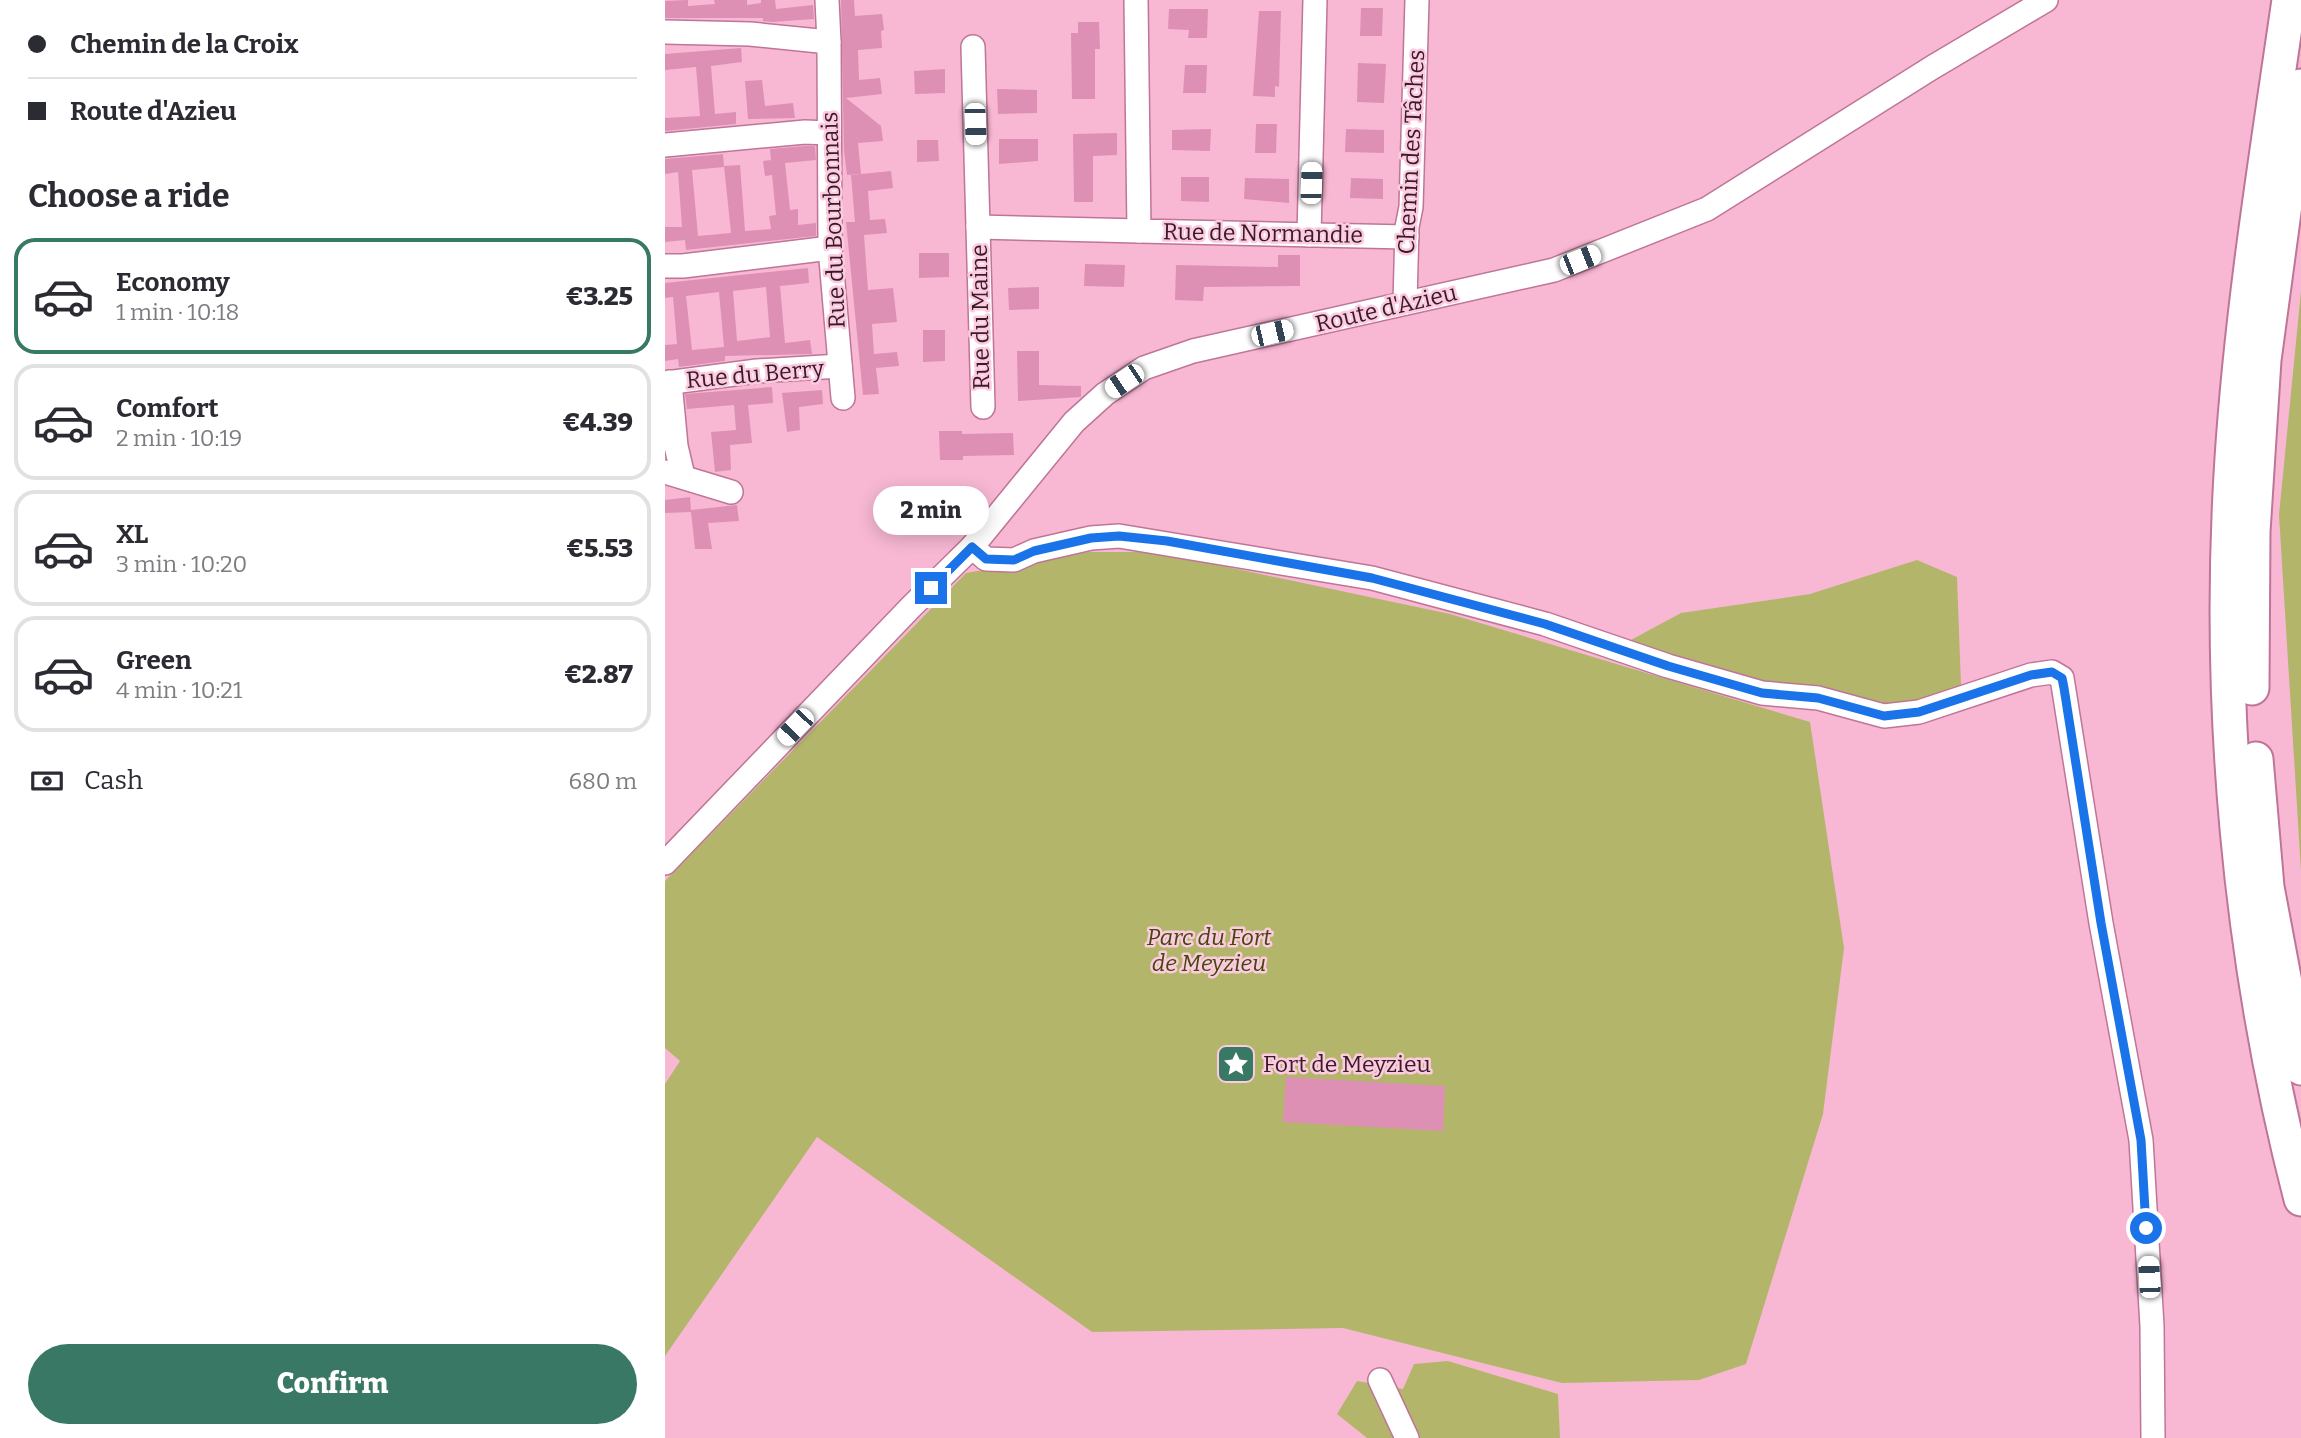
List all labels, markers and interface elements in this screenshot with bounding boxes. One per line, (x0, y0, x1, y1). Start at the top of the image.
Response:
text: Chemin de la Croix (70, 29, 298, 60)
street label: Chemin des Tâches (1392, 49, 1430, 255)
text: Route d'Azieu (70, 96, 236, 127)
car (964, 103, 987, 145)
street label: Rue du Bourbonnais (815, 111, 851, 329)
car (1300, 162, 1323, 204)
text: Choose a ride (28, 177, 229, 215)
street label: Rue de Normandie (1163, 217, 1363, 249)
car (1557, 242, 1604, 278)
street label: Rue du Maine (965, 244, 995, 390)
icon: car (32, 265, 95, 328)
text: Economy (116, 267, 230, 298)
street label: Route d'Azieu (1313, 278, 1459, 338)
text: €3.25 (566, 281, 633, 312)
text: 1 min · 10:18 (116, 298, 239, 326)
car (1250, 318, 1295, 348)
street label: Rue du Berry (685, 354, 826, 394)
car (1101, 361, 1148, 401)
icon: car (32, 391, 95, 454)
text: Comfort (116, 393, 219, 424)
text: €4.39 (562, 407, 633, 438)
text: 2 min · 10:19 (116, 424, 242, 452)
callout: 2 min (873, 486, 989, 536)
text: 2 min (900, 496, 962, 524)
icon: car (32, 517, 95, 580)
text: XL (116, 519, 148, 550)
text: €5.53 (566, 533, 633, 564)
text: 3 min · 10:20 (116, 550, 247, 578)
route end (915, 572, 947, 604)
icon: car (32, 643, 95, 706)
text: Green (116, 645, 192, 676)
text: €2.87 (564, 659, 633, 690)
text: 4 min · 10:21 (116, 676, 242, 704)
car (773, 705, 818, 749)
icon: cash (28, 762, 66, 800)
text: Cash (84, 765, 143, 796)
text: 680 m (568, 767, 637, 795)
park label: Parc du Fort de Meyzieu (1147, 923, 1272, 977)
place icon: Fort de Meyzieu (1215, 1043, 1257, 1085)
place label: Fort de Meyzieu (1263, 1050, 1431, 1078)
route start (2130, 1212, 2162, 1244)
car (2138, 1255, 2161, 1299)
button: Confirm (28, 1344, 637, 1424)

